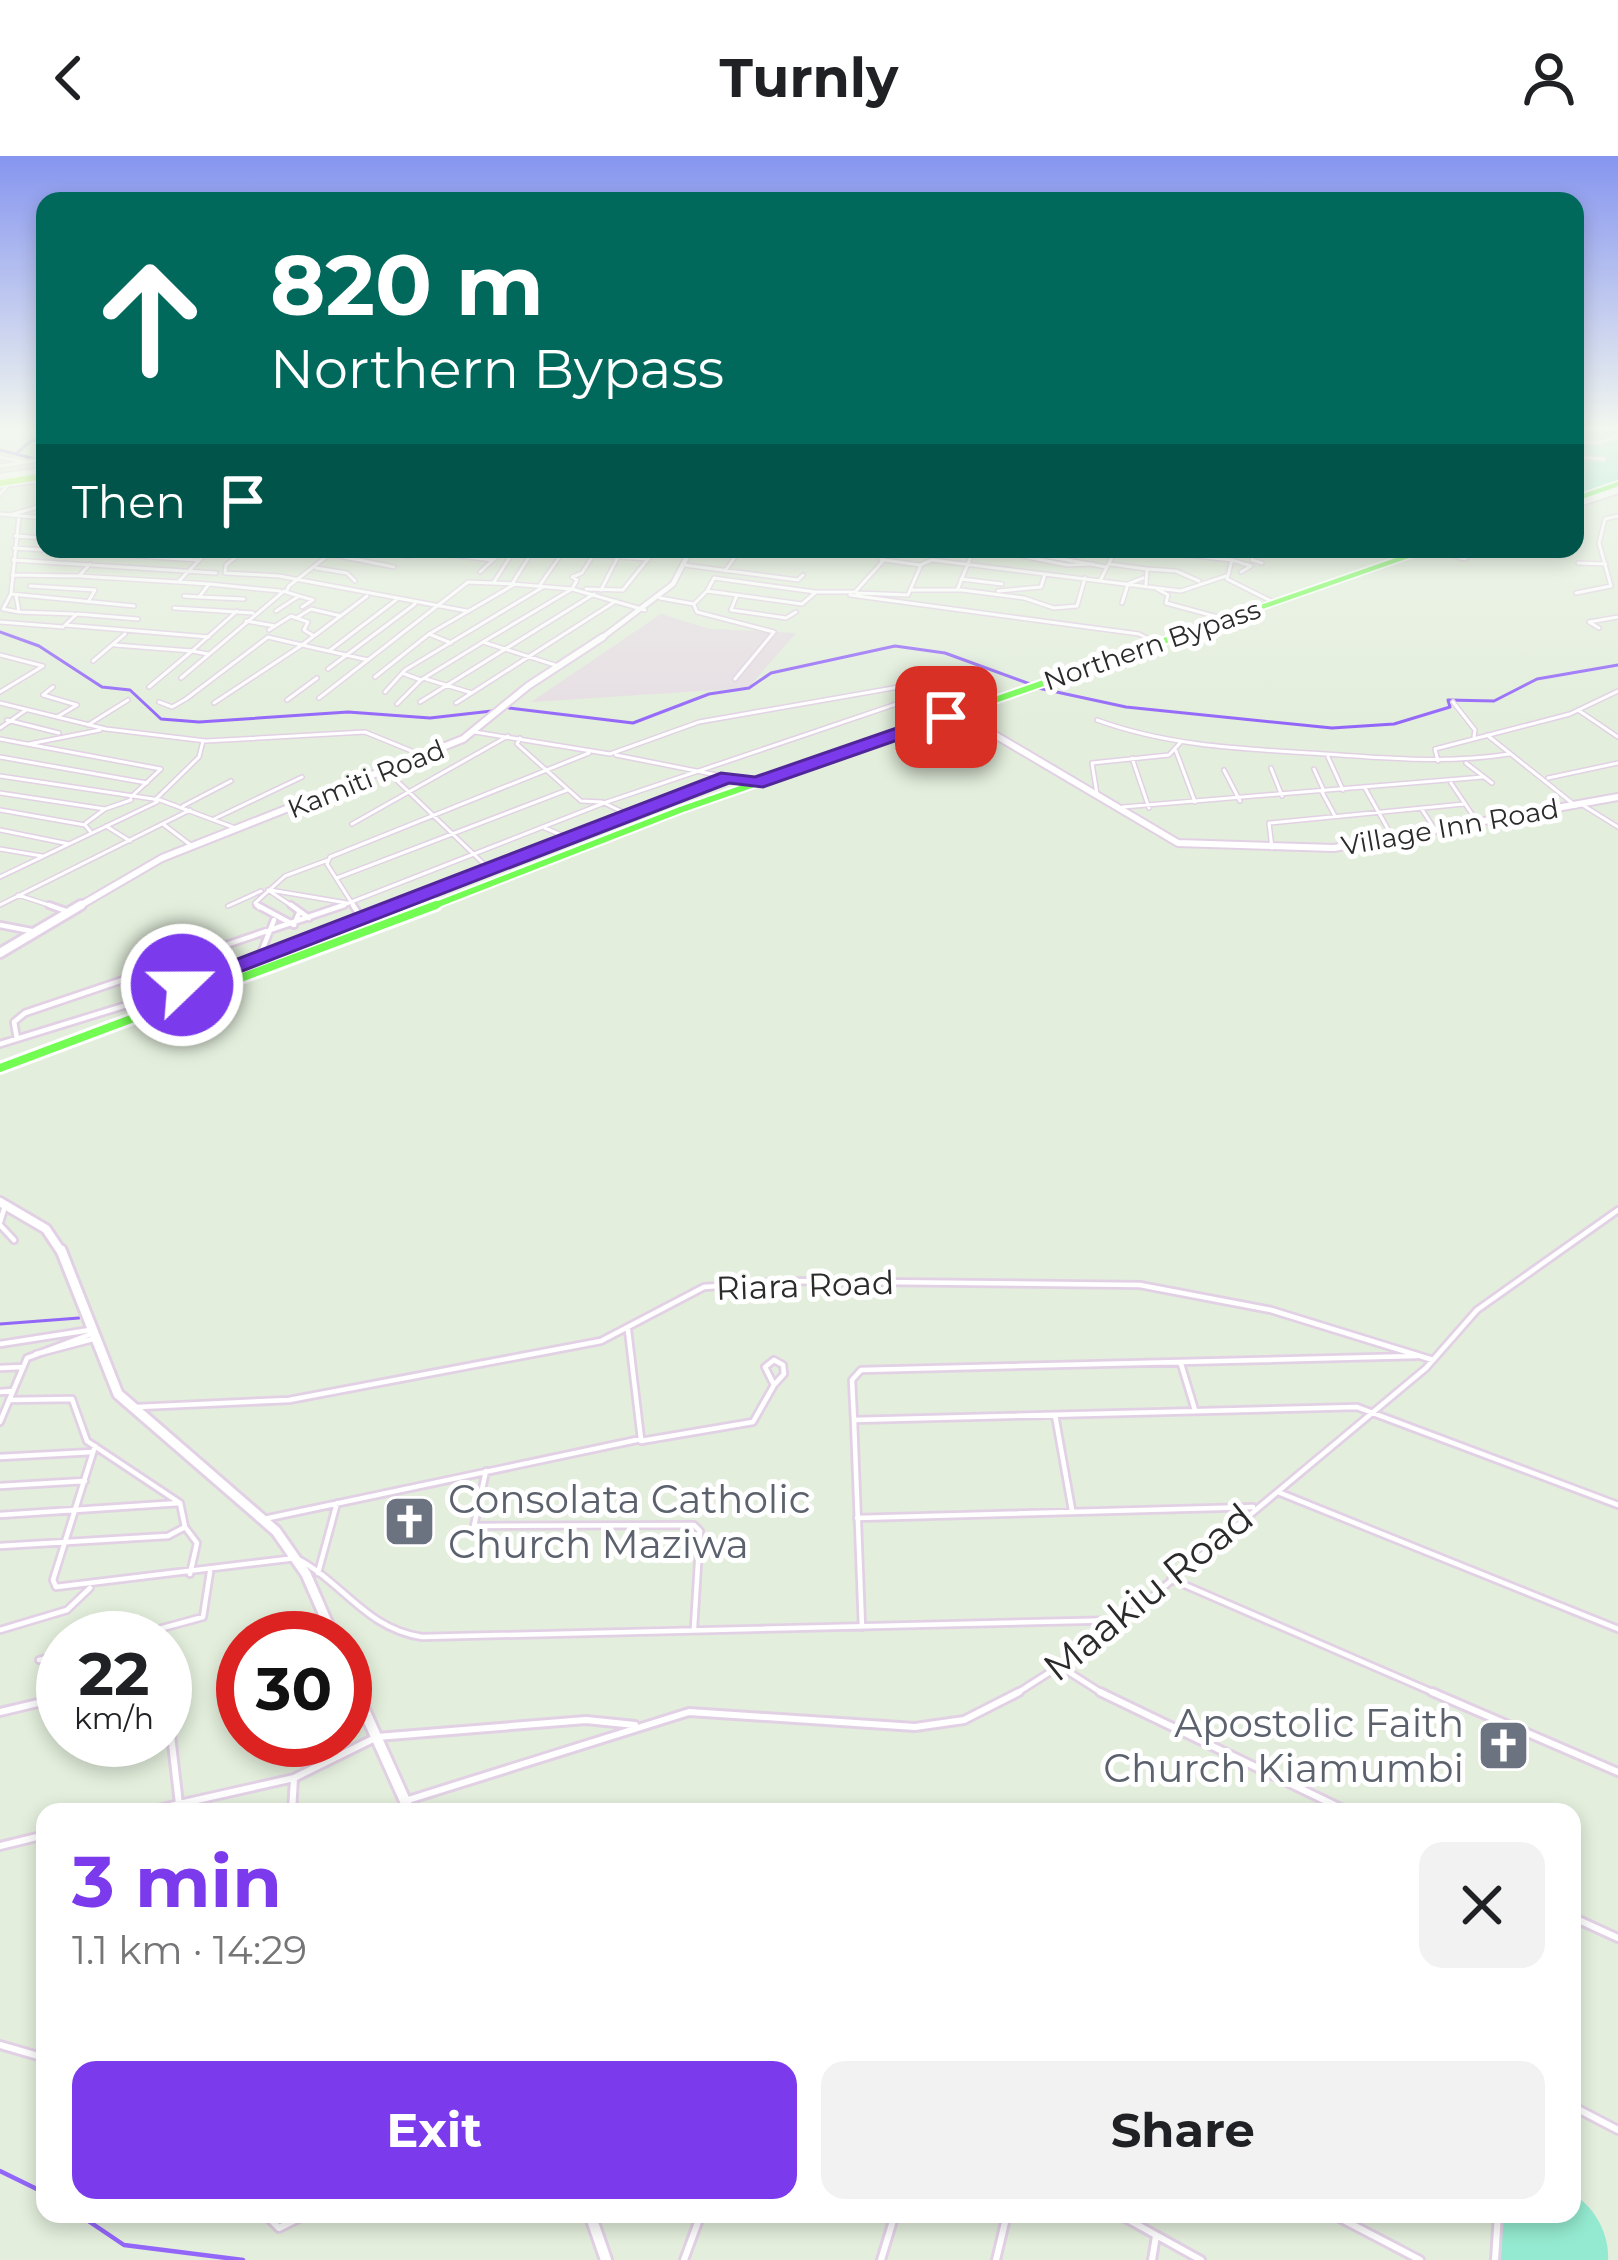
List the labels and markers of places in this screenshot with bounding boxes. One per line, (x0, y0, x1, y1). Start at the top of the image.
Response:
pin (895, 666, 997, 768)
place label: Consolata Catholic Church Maziwa (448, 1475, 811, 1568)
church icon: Consolata Catholic Church Maziwa (381, 1493, 437, 1549)
place label: Apostolic Faith Church Kiamumbi (1103, 1699, 1464, 1792)
church icon: Apostolic Faith Church Kiamumbi (1475, 1717, 1531, 1773)

